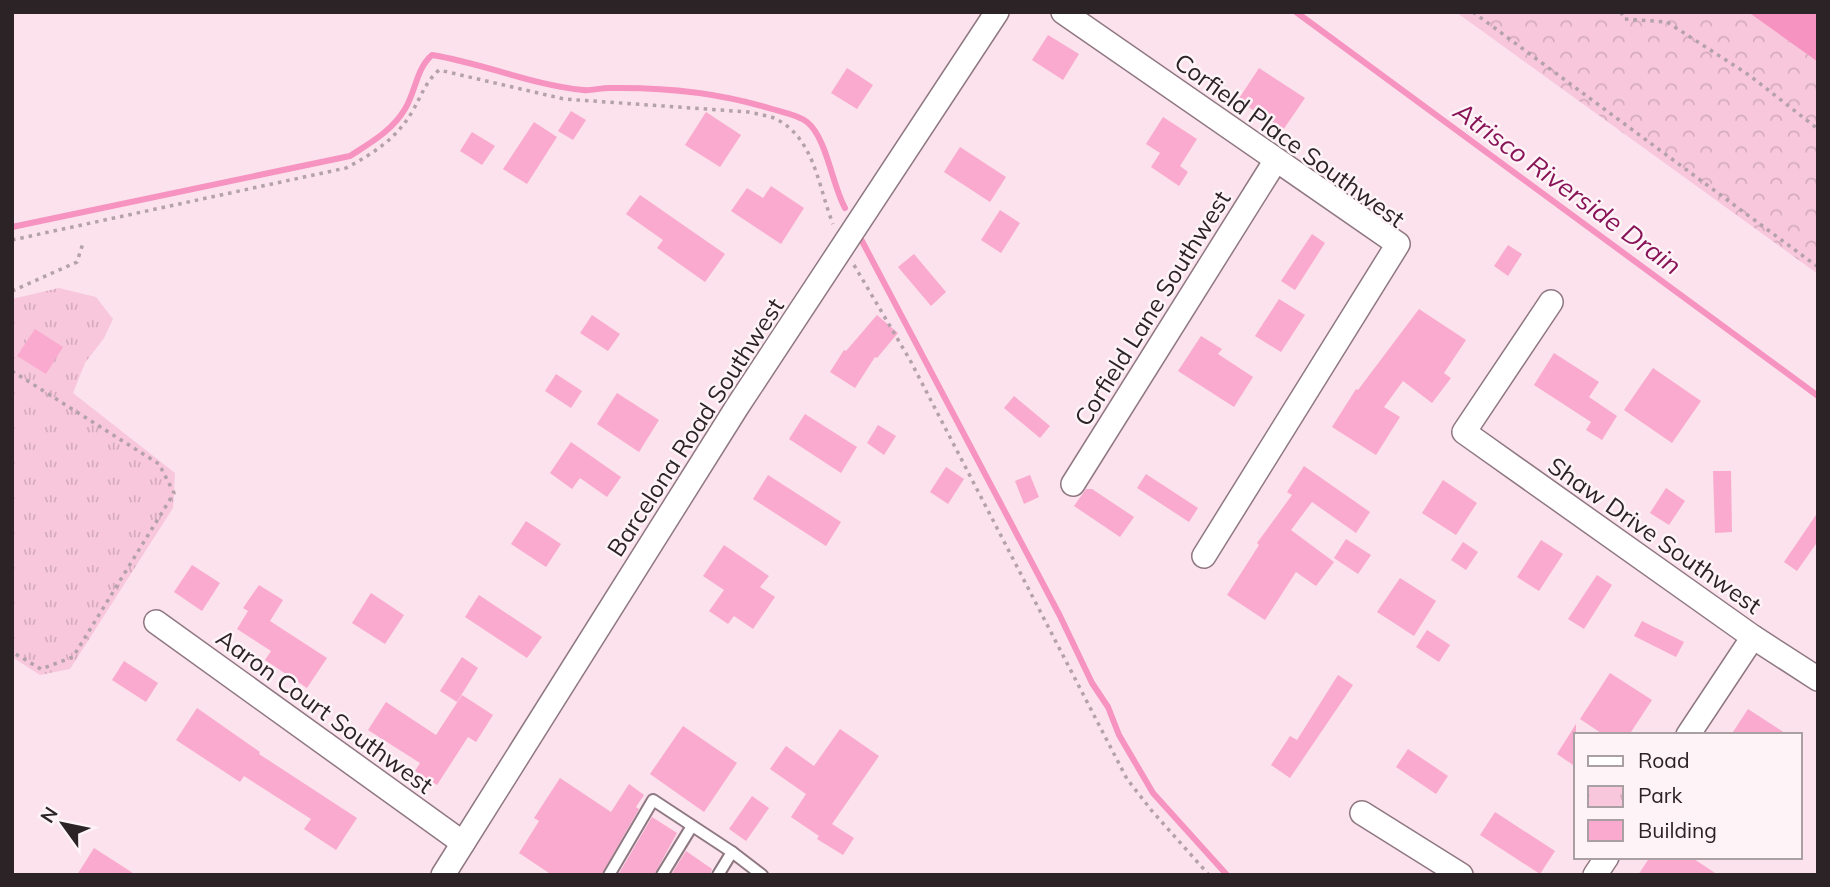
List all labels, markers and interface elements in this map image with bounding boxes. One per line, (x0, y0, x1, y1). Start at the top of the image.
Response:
street label: Corfield Place Southwest (1169, 46, 1411, 234)
water label: Atrisco Riverside Drain (1447, 94, 1688, 282)
street label: Corfield Lane Southwest (1067, 185, 1237, 431)
street label: Barcelona Road Southwest (600, 292, 790, 562)
street label: Shaw Drive Southwest (1543, 450, 1767, 620)
street label: Aaron Court Southwest (211, 622, 439, 800)
legend (1574, 733, 1802, 859)
text: Road (1638, 747, 1689, 773)
text: Park (1638, 782, 1682, 808)
north arrow (28, 789, 98, 859)
text: N (35, 802, 63, 827)
text: Building (1638, 817, 1717, 843)

